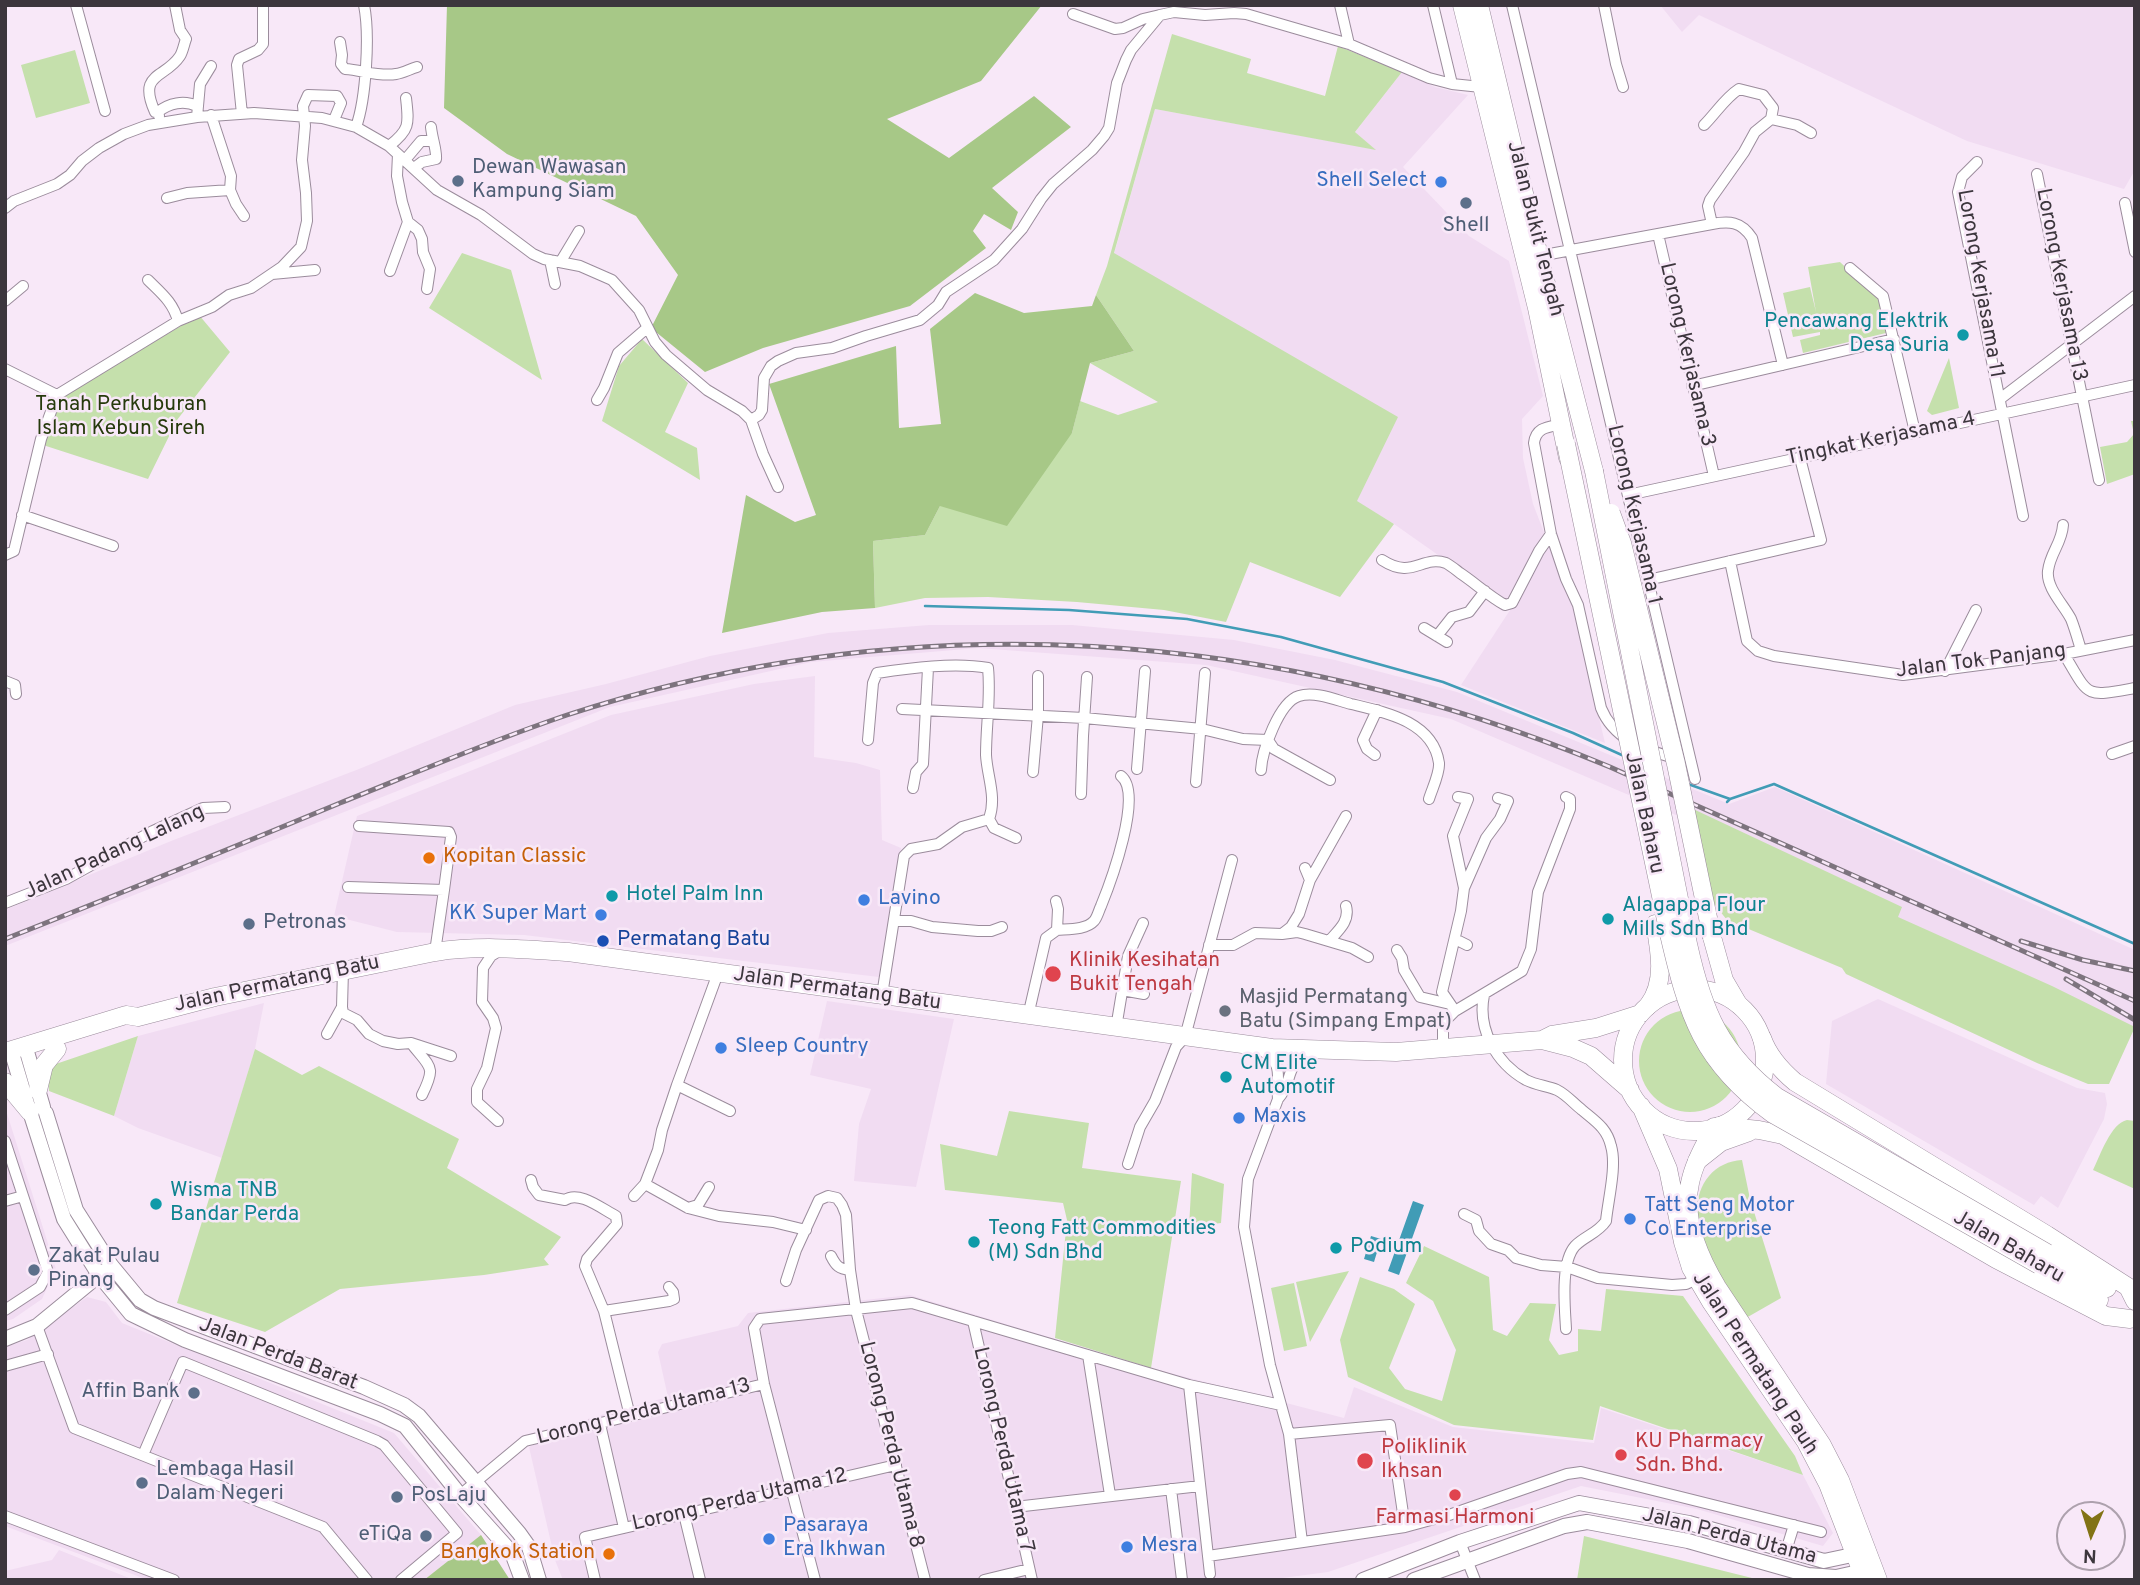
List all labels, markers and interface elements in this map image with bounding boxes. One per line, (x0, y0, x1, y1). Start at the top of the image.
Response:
street label: Jalan Bukit Tengah (1500, 139, 1568, 319)
place label: Dewan Wawasan Kampung Siam (472, 156, 627, 206)
place label: Shell Select (1316, 169, 1427, 195)
marker: Dewan Wawasan Kampung Siam (450, 173, 466, 189)
marker: Shell Select (1433, 174, 1449, 190)
street label: Lorong Kerjasama 13 (2029, 186, 2091, 384)
street label: Lorong Kerjasama 11 (1950, 188, 2008, 380)
marker: Shell (1458, 195, 1474, 211)
place label: Shell (1442, 214, 1490, 240)
street label: Lorong Kerjasama 3 (1653, 260, 1719, 450)
place label: Pencawang Elektrik Desa Suria (1764, 310, 1949, 360)
marker: Pencawang Elektrik Desa Suria (1955, 327, 1971, 343)
park label: Tanah Perkuburan Islam Kebun Sireh (35, 393, 207, 443)
street label: Tingkat Kerjasama 4 (1784, 408, 1978, 472)
street label: Lorong Kerjasama 1 (1600, 423, 1666, 607)
street label: Jalan Tok Panjang (1894, 639, 2068, 685)
street label: Jalan Baharu (1618, 750, 1668, 876)
street label: Jalan Padang Lalang (21, 800, 209, 906)
place label: Kopitan Classic (443, 845, 587, 871)
marker: Kopitan Classic (421, 850, 437, 866)
place label: Hotel Palm Inn (626, 883, 764, 909)
place label: Lavino (878, 887, 941, 913)
marker: Hotel Palm Inn (604, 888, 620, 904)
marker: Lavino (856, 892, 872, 908)
place label: Alagappa Flour Mills Sdn Bhd (1622, 894, 1765, 944)
place label: KK Super Mart (449, 902, 587, 928)
marker: KK Super Mart (593, 907, 609, 923)
place label: Petronas (263, 911, 347, 937)
marker: Alagappa Flour Mills Sdn Bhd (1600, 911, 1616, 927)
marker: Petronas (241, 916, 257, 932)
place label: Permatang Batu (617, 928, 770, 954)
marker: Permatang Batu (595, 933, 611, 949)
place label: Klinik Kesihatan Bukit Tengah (1069, 949, 1220, 999)
street label: Jalan Permatang Batu (172, 951, 382, 1019)
street label: Jalan Permatang Batu (732, 963, 942, 1017)
marker: Klinik Kesihatan Bukit Tengah (1043, 964, 1063, 984)
place label: Masjid Permatang Batu (Simpang Empat) (1239, 986, 1452, 1036)
marker: Masjid Permatang Batu (Simpang Empat) (1217, 1003, 1233, 1019)
place label: Sleep Country (735, 1035, 869, 1061)
marker: Sleep Country (713, 1040, 729, 1056)
place label: CM Elite Automotif (1240, 1052, 1335, 1102)
marker: CM Elite Automotif (1218, 1069, 1234, 1085)
place label: Maxis (1253, 1105, 1307, 1131)
marker: Maxis (1231, 1110, 1247, 1126)
place label: Wisma TNB Bandar Perda (170, 1179, 299, 1229)
place label: Tatt Seng Motor Co Enterprise (1644, 1194, 1795, 1244)
marker: Wisma TNB Bandar Perda (148, 1196, 164, 1212)
street label: Jalan Baharu (1948, 1206, 2068, 1290)
marker: Tatt Seng Motor Co Enterprise (1622, 1211, 1638, 1227)
place label: Teong Fatt Commodities (M) Sdn Bhd (988, 1217, 1216, 1267)
marker: Teong Fatt Commodities (M) Sdn Bhd (966, 1234, 982, 1250)
place label: Podium (1350, 1235, 1422, 1261)
marker: Podium (1328, 1240, 1344, 1256)
place label: Zakat Pulau Pinang (48, 1245, 160, 1295)
marker: Zakat Pulau Pinang (26, 1262, 42, 1278)
street label: Jalan Permatang Pauh (1685, 1268, 1823, 1460)
street label: Jalan Perda Barat (195, 1313, 361, 1397)
street label: Lorong Perda Utama 8 (852, 1339, 928, 1551)
street label: Lorong Perda Utama 7 (966, 1345, 1038, 1555)
street label: Lorong Perda Utama 13 (534, 1374, 754, 1452)
place label: Affin Bank (81, 1380, 180, 1406)
marker: Affin Bank (186, 1385, 202, 1401)
place label: KU Pharmacy Sdn. Bhd. (1635, 1430, 1763, 1480)
place label: Poliklinik Ikhsan (1381, 1436, 1467, 1486)
marker: KU Pharmacy Sdn. Bhd. (1613, 1447, 1629, 1463)
marker: Poliklinik Ikhsan (1355, 1451, 1375, 1471)
place label: Lembaga Hasil Dalam Negeri (156, 1458, 294, 1508)
street label: Lorong Perda Utama 12 (630, 1464, 850, 1538)
marker: Lembaga Hasil Dalam Negeri (134, 1475, 150, 1491)
place label: PosLaju (411, 1484, 486, 1510)
marker: Farmasi Harmoni (1447, 1487, 1463, 1503)
marker: PosLaju (389, 1489, 405, 1505)
north arrow (2056, 1501, 2126, 1571)
street label: Jalan Perda Utama (1639, 1503, 1819, 1571)
place label: Farmasi Harmoni (1376, 1506, 1534, 1532)
place label: Pasaraya Era Ikhwan (783, 1514, 886, 1564)
place label: eTiQa (359, 1523, 412, 1549)
marker: eTiQa (418, 1528, 434, 1544)
marker: Pasaraya Era Ikhwan (761, 1531, 777, 1547)
place label: Mesra (1141, 1534, 1198, 1560)
marker: Mesra (1119, 1539, 1135, 1555)
place label: Bangkok Station (440, 1541, 595, 1567)
text: N (2083, 1543, 2097, 1567)
marker: Bangkok Station (601, 1546, 617, 1562)

